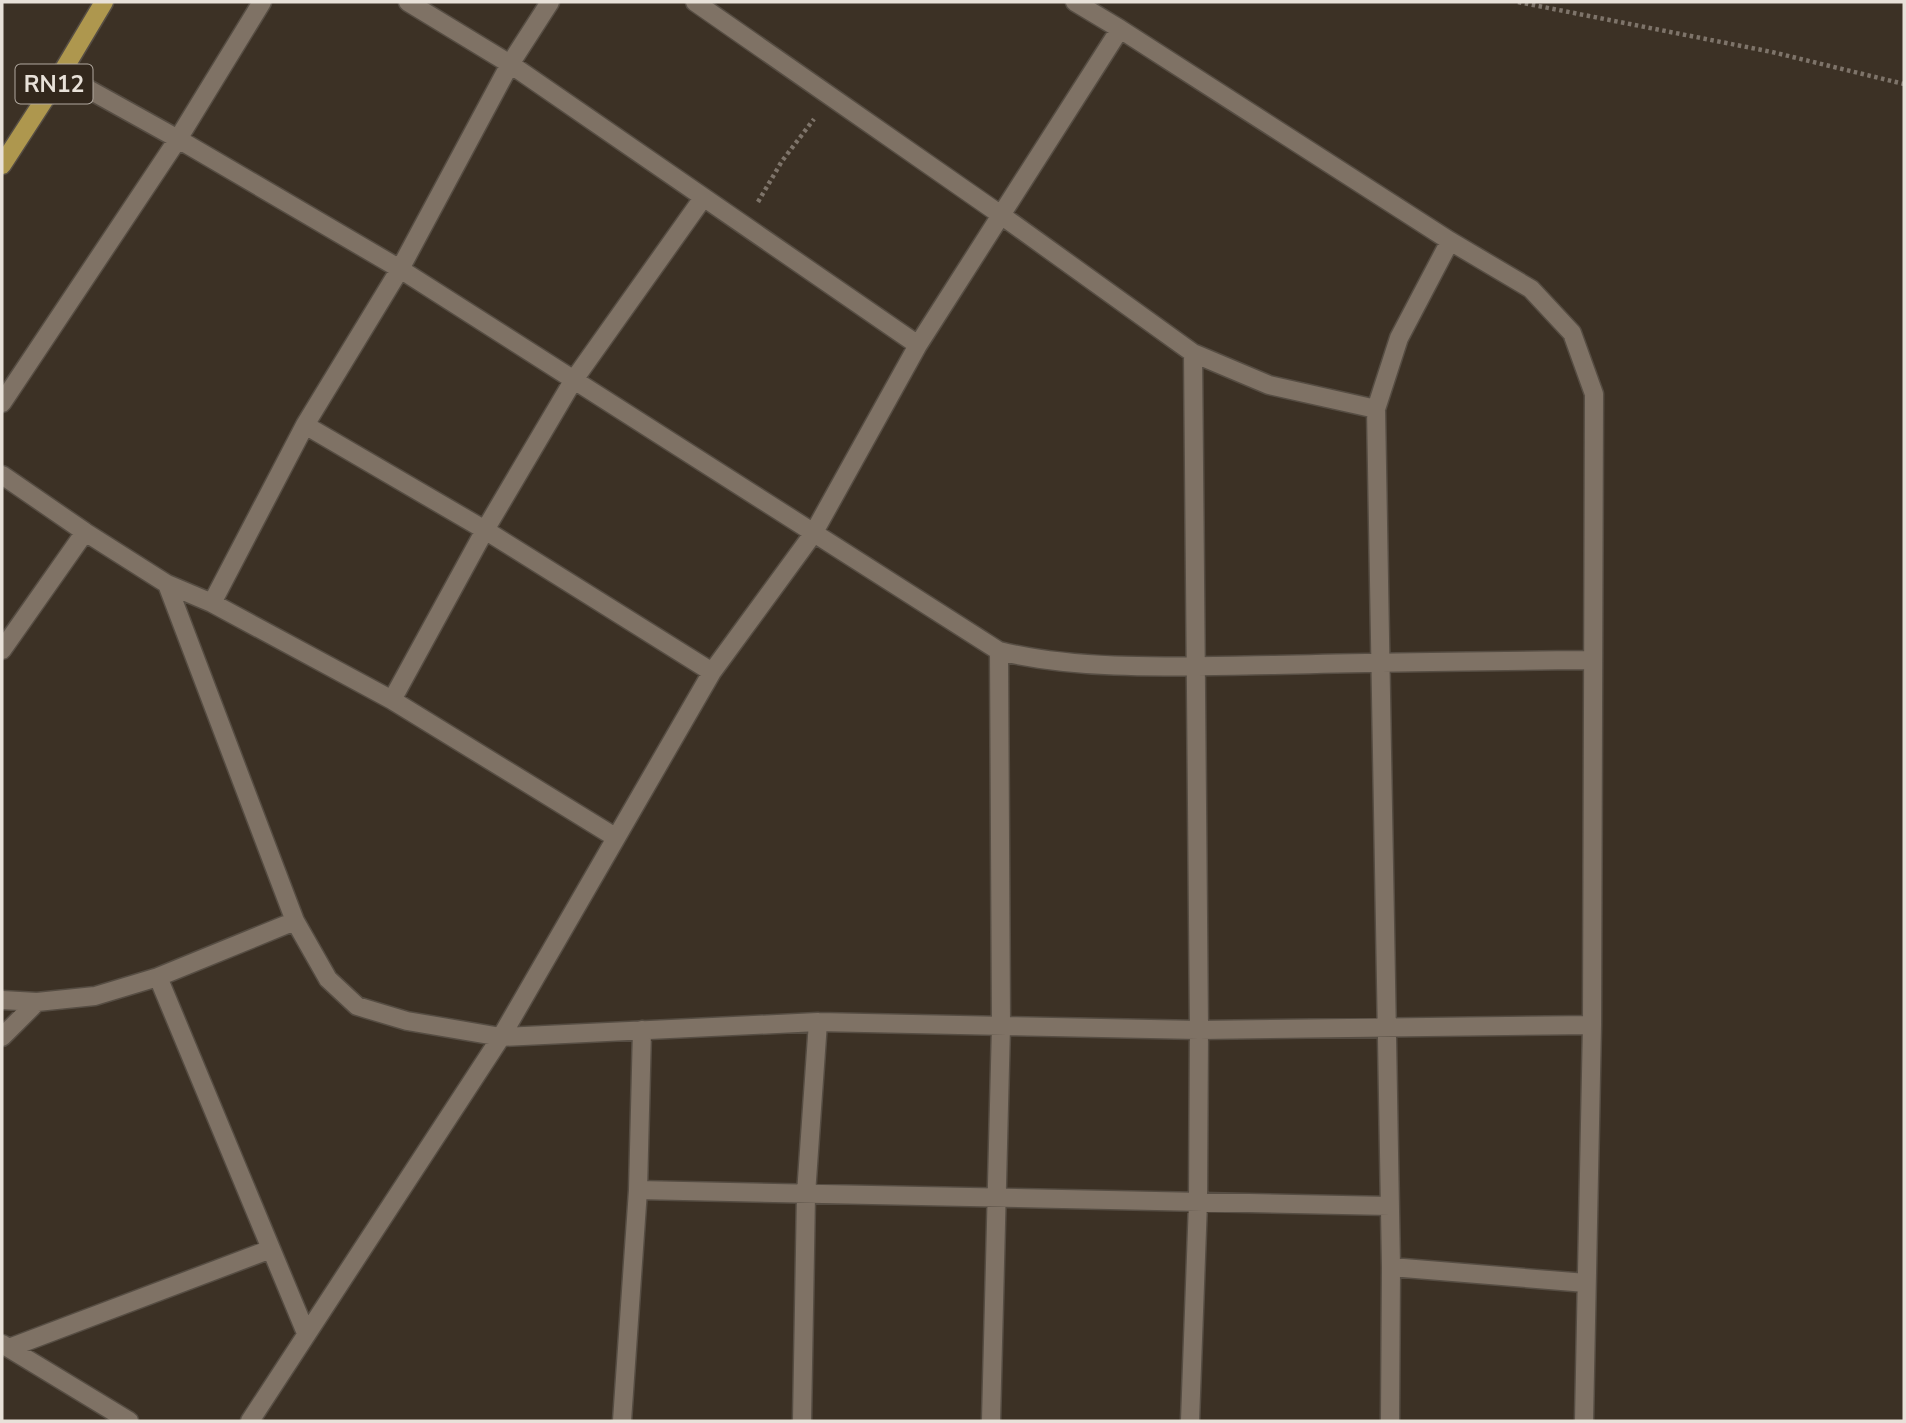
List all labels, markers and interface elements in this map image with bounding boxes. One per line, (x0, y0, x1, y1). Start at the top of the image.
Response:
road number: RN12 (16, 64, 92, 104)

